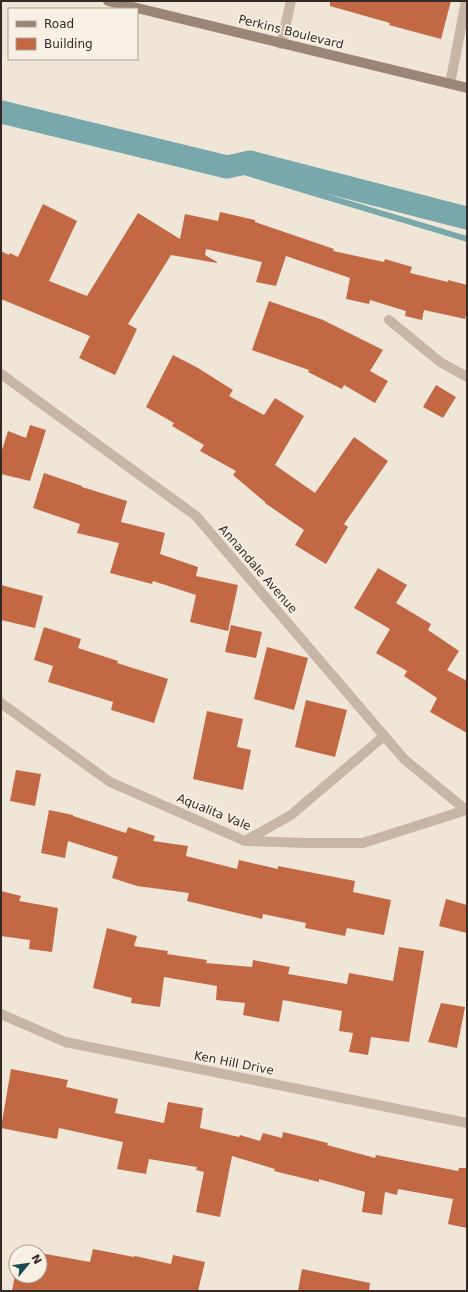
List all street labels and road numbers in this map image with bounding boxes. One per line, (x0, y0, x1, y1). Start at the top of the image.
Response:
street label: Perkins Boulevard (237, 12, 345, 52)
street label: Annandale Avenue (216, 522, 300, 616)
street label: Aqualita Vale (175, 791, 253, 833)
street label: Ken Hill Drive (193, 1048, 275, 1078)

